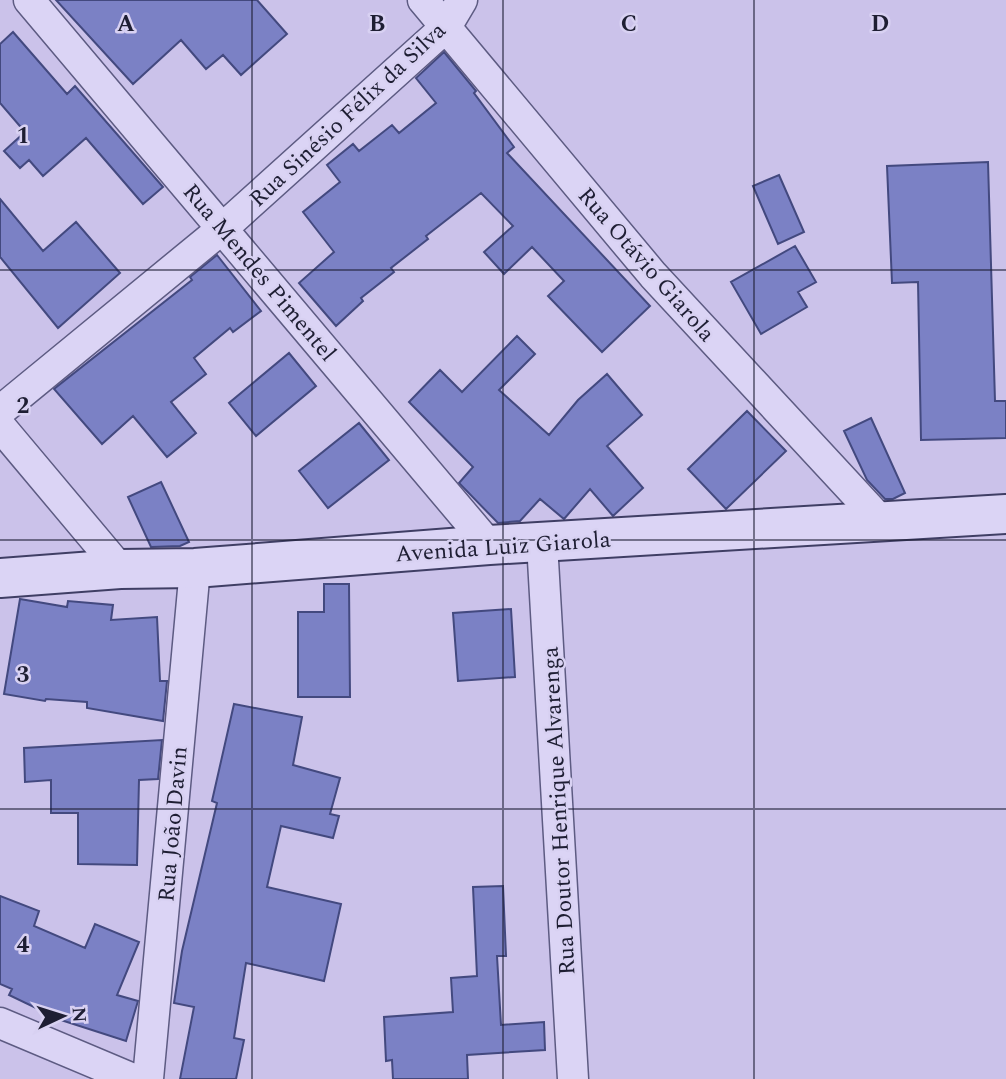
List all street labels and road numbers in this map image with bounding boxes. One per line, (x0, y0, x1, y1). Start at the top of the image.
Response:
street label: Rua Sinésio Félix da Silva (242, 14, 454, 216)
street label: Rua Mendes Pimentel (174, 176, 344, 370)
street label: Rua Otávio Giarola (569, 180, 723, 350)
street label: Avenida Luiz Giarola (394, 523, 612, 572)
street label: Rua Doutor Henrique Alvarenga (533, 646, 586, 976)
street label: Rua João Davin (149, 745, 198, 903)

